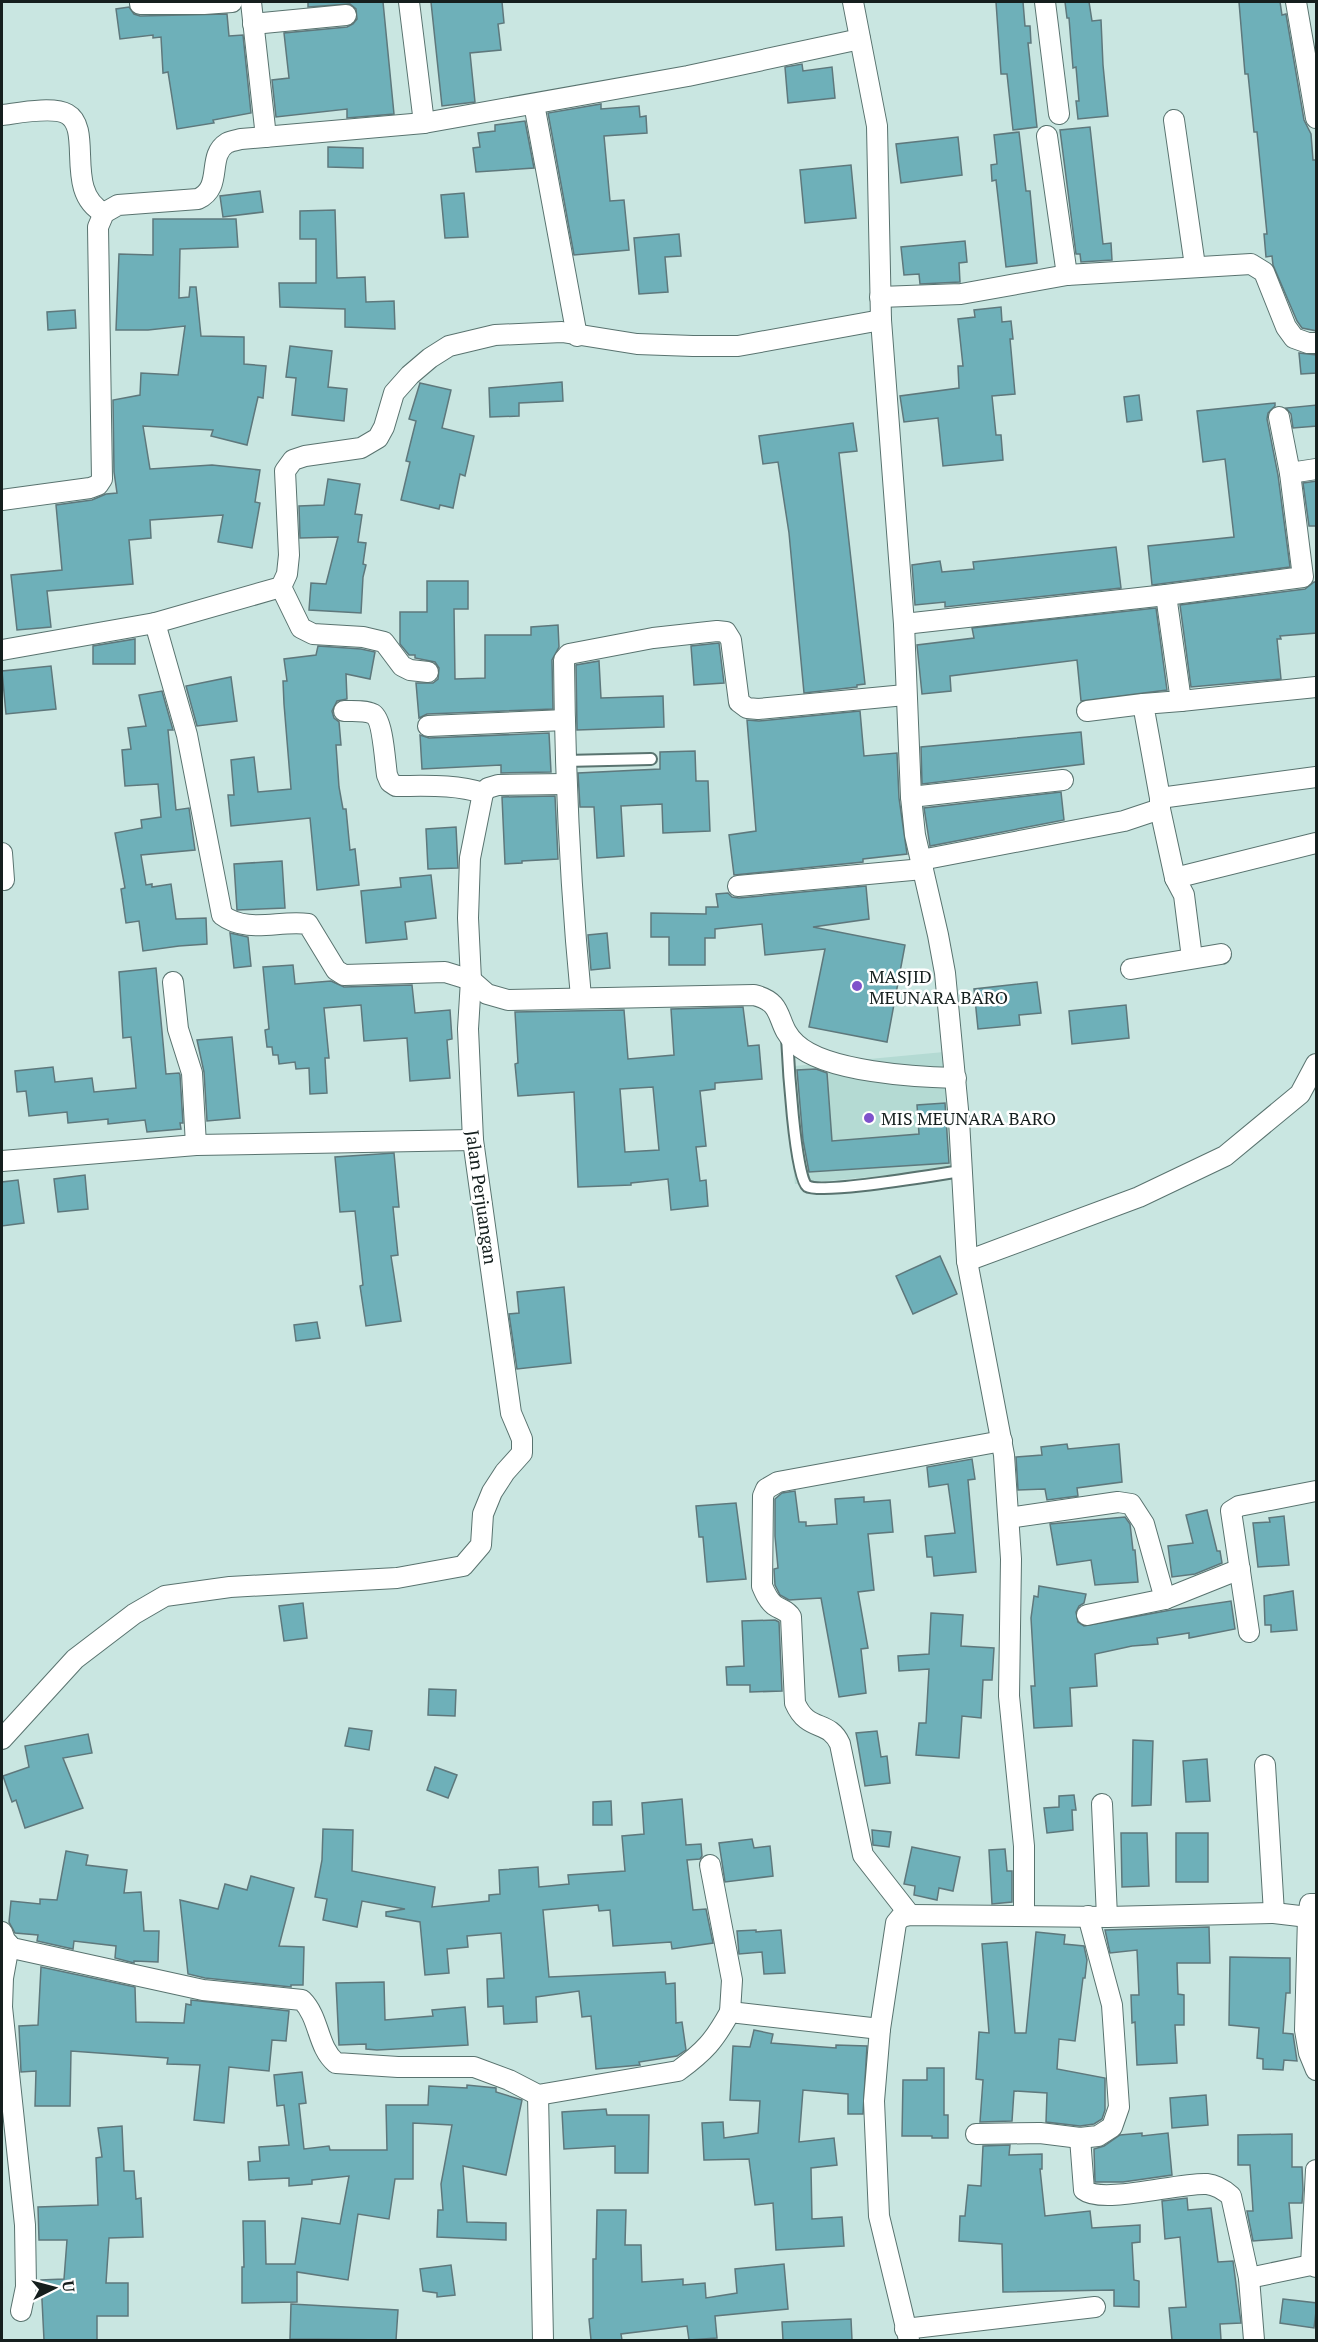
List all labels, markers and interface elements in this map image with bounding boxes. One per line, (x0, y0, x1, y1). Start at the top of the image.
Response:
place label: MASJID MEUNARA BARO (869, 964, 1008, 1009)
marker: MASJID MEUNARA BARO (850, 979, 864, 993)
place label: MIS MEUNARA BARO (881, 1106, 1056, 1130)
marker: MIS MEUNARA BARO (862, 1111, 876, 1125)
street label: Jalan Perjuangan (461, 1128, 503, 1266)
north arrow (24, 2258, 84, 2318)
text: U (57, 2280, 81, 2294)

